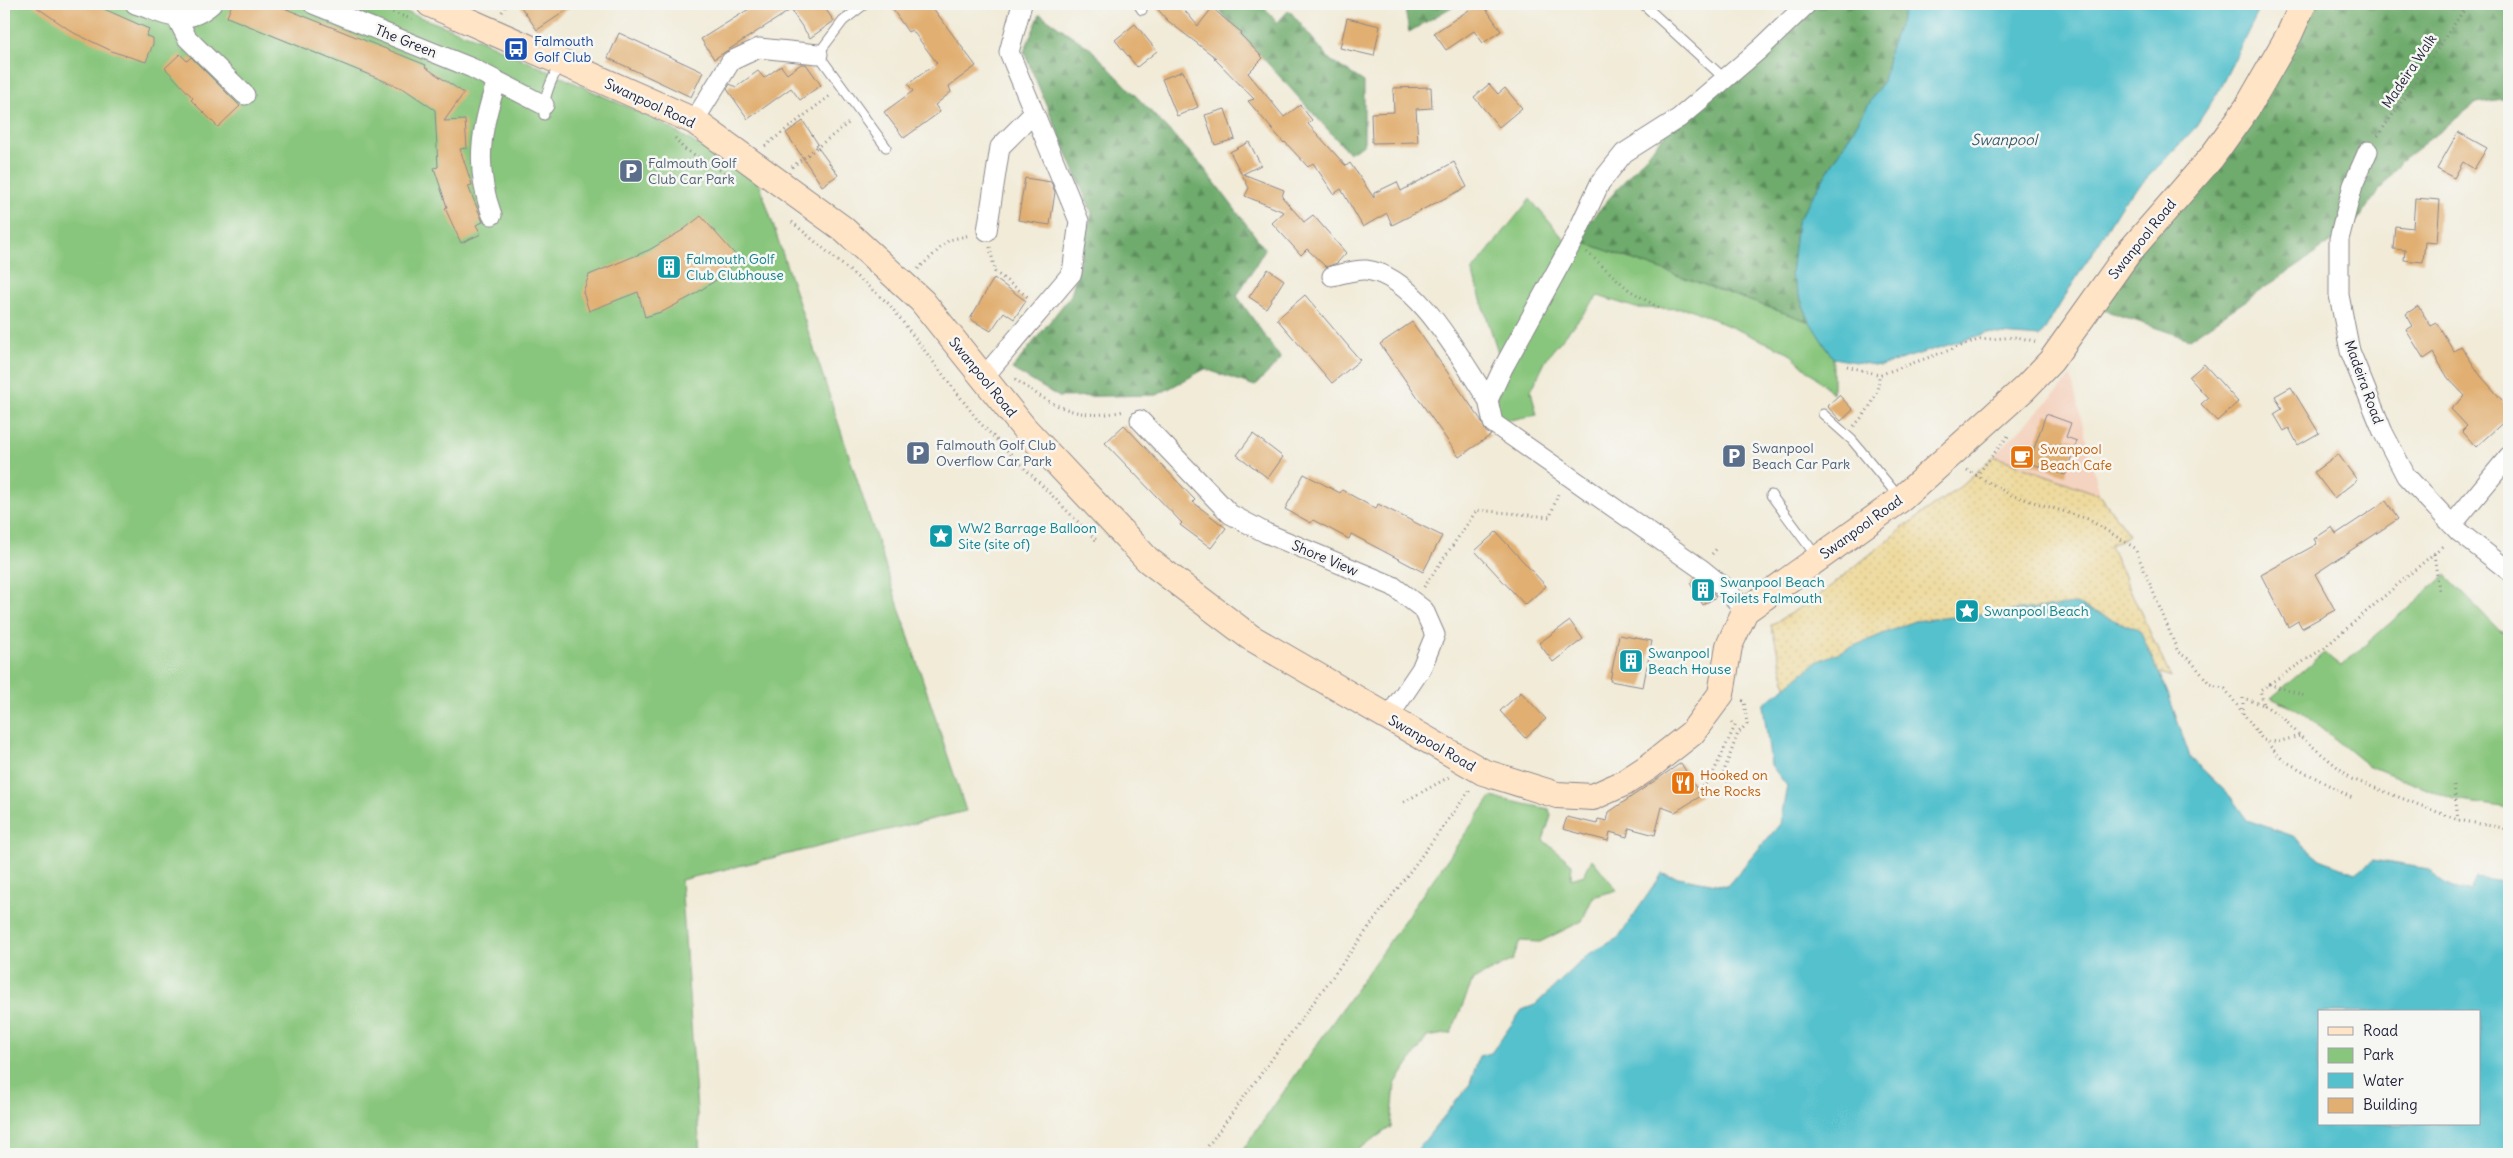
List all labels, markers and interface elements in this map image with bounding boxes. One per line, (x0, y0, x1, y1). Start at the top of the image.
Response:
street label: The Green (373, 21, 439, 61)
street label: Madeira Walk (2378, 31, 2440, 111)
place label: Falmouth Golf Club (534, 32, 594, 66)
bus stop icon: Falmouth Golf Club (503, 36, 529, 62)
street label: Swanpool Road (602, 74, 698, 132)
water label: Swanpool (1971, 130, 2040, 149)
place label: Falmouth Golf Club Car Park (648, 154, 737, 188)
parking icon: Falmouth Golf Club Car Park (618, 158, 644, 184)
street label: Swanpool Road (2104, 195, 2180, 283)
place label: Falmouth Golf Club Clubhouse (686, 250, 784, 284)
building icon: Falmouth Golf Club Clubhouse (656, 254, 682, 280)
street label: Swanpool Road (945, 333, 1021, 421)
street label: Madeira Road (2341, 338, 2387, 426)
place label: Falmouth Golf Club Overflow Car Park (936, 436, 1056, 470)
place label: Swanpool Beach Car Park (1752, 439, 1850, 473)
parking icon: Falmouth Golf Club Overflow Car Park (905, 440, 931, 466)
place label: Swanpool Beach Cafe (2040, 440, 2112, 474)
parking icon: Swanpool Beach Car Park (1721, 443, 1747, 469)
cafe icon: Swanpool Beach Cafe (2009, 444, 2035, 470)
street label: Swanpool Road (1816, 491, 1906, 563)
place label: WW2 Barrage Balloon Site (site of) (958, 519, 1097, 553)
place icon: WW2 Barrage Balloon Site (site of) (928, 523, 954, 549)
street label: Shore View (1289, 536, 1361, 580)
place label: Swanpool Beach Toilets Falmouth (1720, 573, 1825, 607)
building icon: Swanpool Beach Toilets Falmouth (1690, 577, 1716, 603)
place icon: Swanpool Beach (1954, 598, 1980, 624)
place label: Swanpool Beach (1984, 602, 2089, 620)
place label: Swanpool Beach House (1648, 644, 1731, 678)
building icon: Swanpool Beach House (1618, 648, 1644, 674)
street label: Swanpool Road (1385, 711, 1479, 775)
place label: Hooked on the Rocks (1700, 766, 1768, 800)
restaurant icon: Hooked on the Rocks (1670, 770, 1696, 796)
legend (2318, 1010, 2480, 1126)
text: Road (2363, 1021, 2398, 1040)
text: Park (2363, 1045, 2394, 1064)
text: Water (2363, 1071, 2404, 1090)
text: Building (2363, 1095, 2418, 1114)

